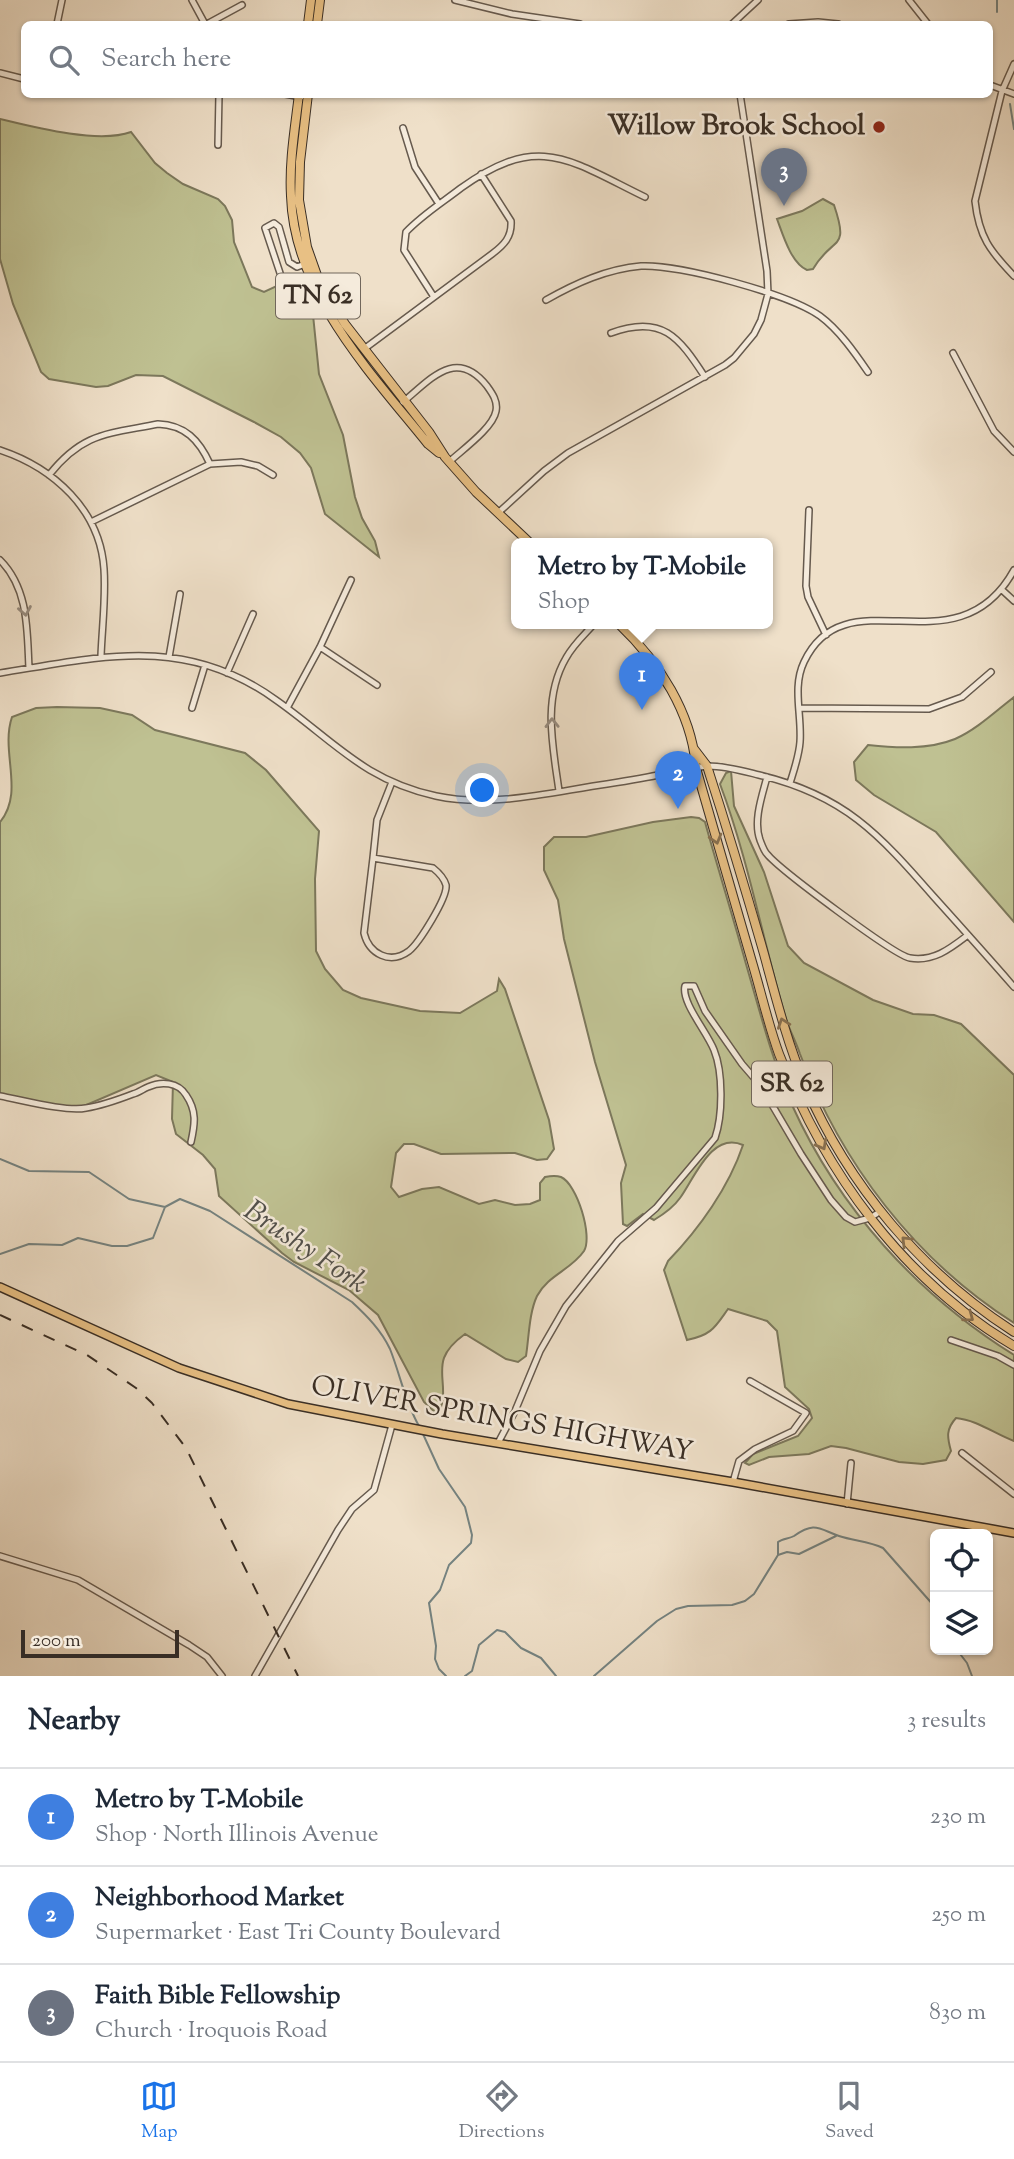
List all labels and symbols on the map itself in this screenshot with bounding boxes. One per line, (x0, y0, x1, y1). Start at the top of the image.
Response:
place label: Willow Brook School (607, 107, 865, 147)
marker: Willow Brook School (871, 119, 887, 135)
pin: 3 (761, 148, 807, 206)
road number: TN 62 (276, 274, 360, 318)
one-way arrow (17, 605, 32, 617)
pin: 1 (619, 652, 665, 710)
one-way arrow (544, 717, 559, 728)
pin: 2 (655, 751, 701, 809)
your location (465, 773, 499, 807)
one-way arrow (708, 832, 723, 844)
one-way arrow (777, 1017, 791, 1030)
road number: SR 62 (752, 1062, 832, 1106)
one-way arrow (814, 1138, 827, 1151)
water label: Brushy Fork (234, 1191, 376, 1305)
one-way arrow (901, 1236, 914, 1249)
one-way arrow (962, 1308, 974, 1321)
street label: OLIVER SPRINGS HIGHWAY (308, 1367, 696, 1473)
scale bar (21, 1627, 178, 1659)

